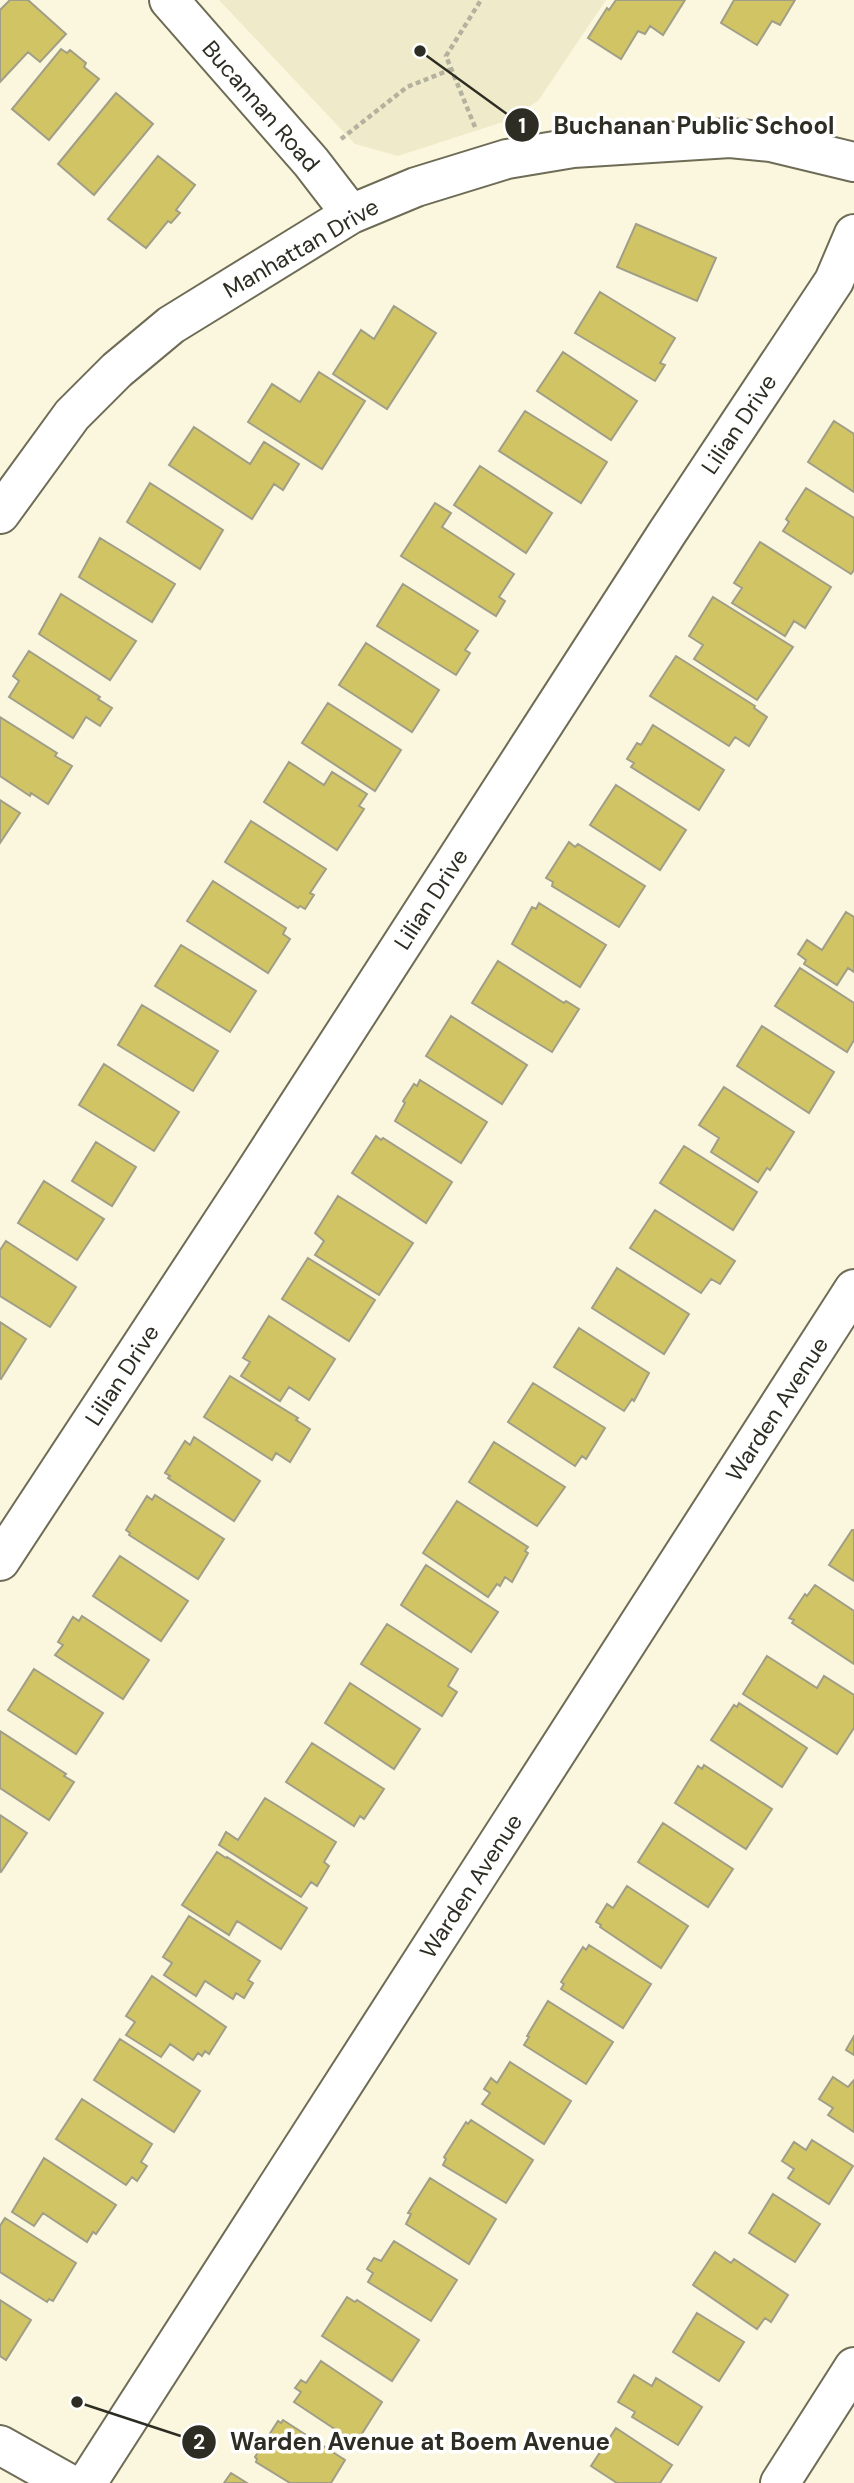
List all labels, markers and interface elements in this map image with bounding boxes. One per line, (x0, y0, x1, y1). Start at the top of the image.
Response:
street label: Bucannan Road (196, 34, 326, 178)
callout: Buchanan Public School (504, 103, 848, 148)
text: Buchanan Public School (554, 110, 834, 141)
text: 1 (518, 112, 526, 140)
street label: Manhattan Drive (218, 191, 384, 305)
street label: Lilian Drive (695, 368, 783, 480)
street label: Lilian Drive (387, 843, 475, 955)
street label: Lilian Drive (78, 1319, 166, 1431)
street label: Warden Avenue (719, 1331, 835, 1487)
street label: Warden Avenue (413, 1808, 529, 1964)
callout: Warden Avenue at Boem Avenue (181, 2419, 624, 2464)
text: Warden Avenue at Boem Avenue (230, 2426, 610, 2457)
text: 2 (193, 2428, 205, 2456)

